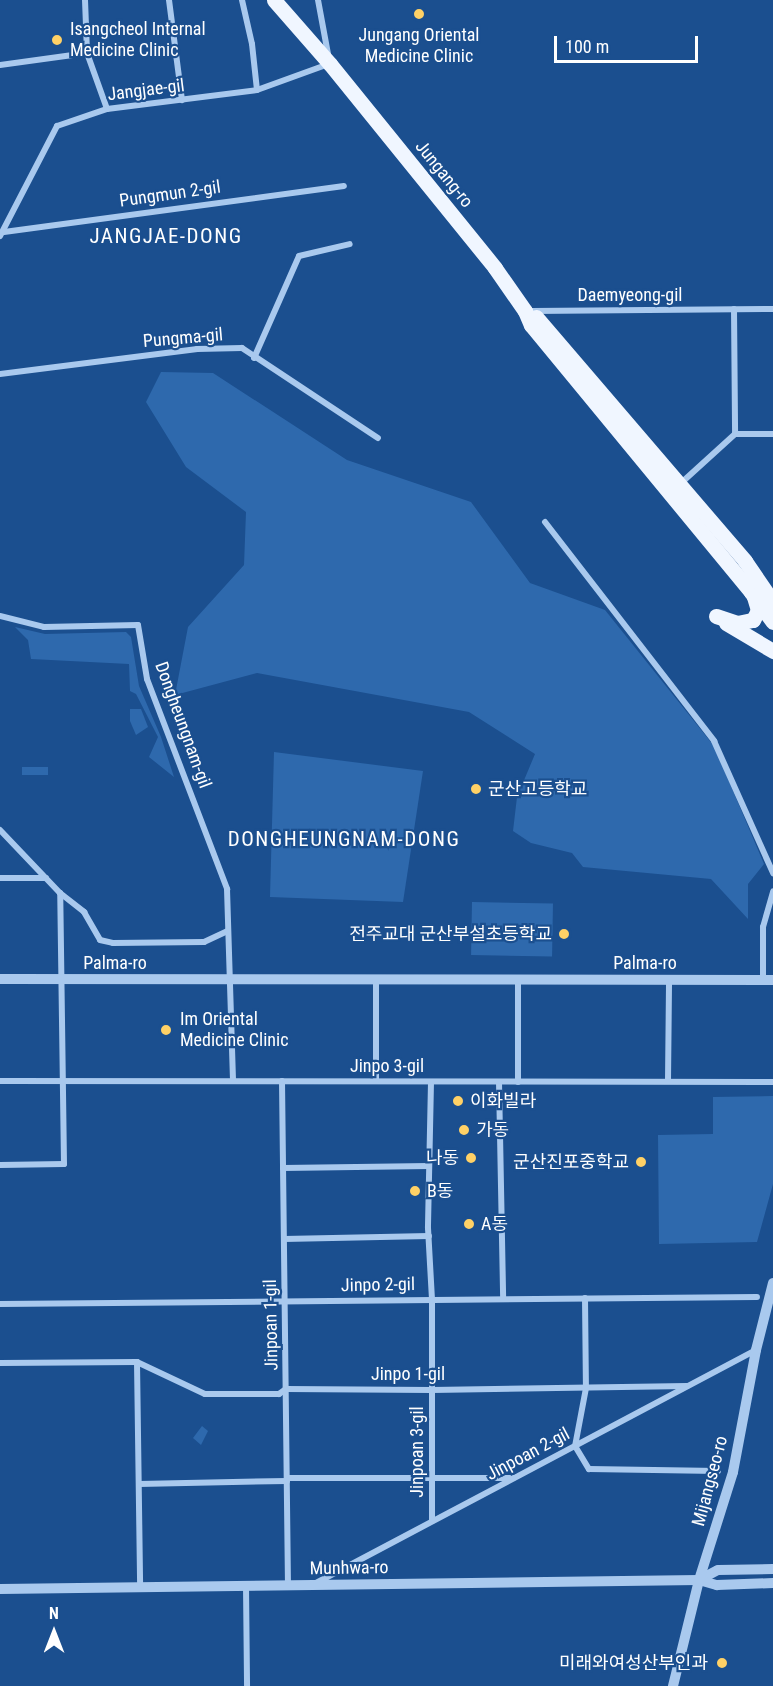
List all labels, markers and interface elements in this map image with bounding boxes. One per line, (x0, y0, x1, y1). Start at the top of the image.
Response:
marker: Jungang Oriental Medicine Clinic (410, 5, 428, 23)
place label: Isangcheol Internal Medicine Clinic (70, 19, 206, 62)
scale bar (557, 24, 701, 62)
place label: Jungang Oriental Medicine Clinic (358, 25, 480, 68)
marker: Isangcheol Internal Medicine Clinic (48, 31, 66, 49)
text: 100 m (565, 36, 609, 57)
street label: Jangjae-gil (106, 75, 186, 105)
street label: Jungang-ro (410, 136, 478, 212)
street label: Pungmun 2-gil (118, 176, 222, 212)
district label: JANGJAE-DONG (89, 223, 243, 249)
street label: Daemyeong-gil (578, 284, 682, 306)
street label: Pungma-gil (142, 324, 224, 352)
street label: Dongheungnam-gil (150, 659, 216, 791)
place label: 군산고등학교 (488, 778, 587, 800)
marker: 군산고등학교 (469, 782, 483, 796)
district label: DONGHEUNGNAM-DONG (228, 826, 460, 852)
place label: 전주교대 군산부설초등학교 (349, 923, 552, 945)
marker: 전주교대 군산부설초등학교 (557, 927, 571, 941)
street label: Palma-ro (83, 952, 147, 974)
street label: Palma-ro (613, 952, 677, 974)
place label: Im Oriental Medicine Clinic (180, 1009, 288, 1052)
marker: Im Oriental Medicine Clinic (157, 1021, 175, 1039)
street label: Jinpo 3-gil (350, 1055, 424, 1077)
place label: 이화빌라 (470, 1090, 536, 1112)
marker: 이화빌라 (451, 1094, 465, 1108)
place label: 가동 (476, 1119, 509, 1141)
marker: 가동 (457, 1123, 471, 1137)
place label: 나동 (426, 1147, 459, 1169)
marker: 나동 (464, 1151, 478, 1165)
place label: 군산진포중학교 (513, 1151, 629, 1173)
marker: 군산진포중학교 (634, 1155, 648, 1169)
place label: B동 (427, 1180, 453, 1202)
marker: B동 (408, 1184, 422, 1198)
place label: A동 (481, 1213, 508, 1235)
marker: A동 (462, 1217, 476, 1231)
street label: Jinpo 2-gil (341, 1274, 415, 1296)
street label: Jinpoan 1-gil (259, 1279, 283, 1371)
street label: Jinpo 1-gil (371, 1363, 445, 1385)
street label: Jinpoan 3-gil (406, 1406, 428, 1498)
street label: Jinpoan 2-gil (483, 1423, 573, 1485)
street label: Mijangseo-ro (688, 1434, 732, 1528)
street label: Munhwa-ro (309, 1557, 389, 1579)
north arrow (24, 1602, 84, 1662)
text: N (49, 1604, 59, 1623)
place label: 미래와여성산부인과 (559, 1652, 708, 1674)
marker: 미래와여성산부인과 (713, 1654, 731, 1672)

